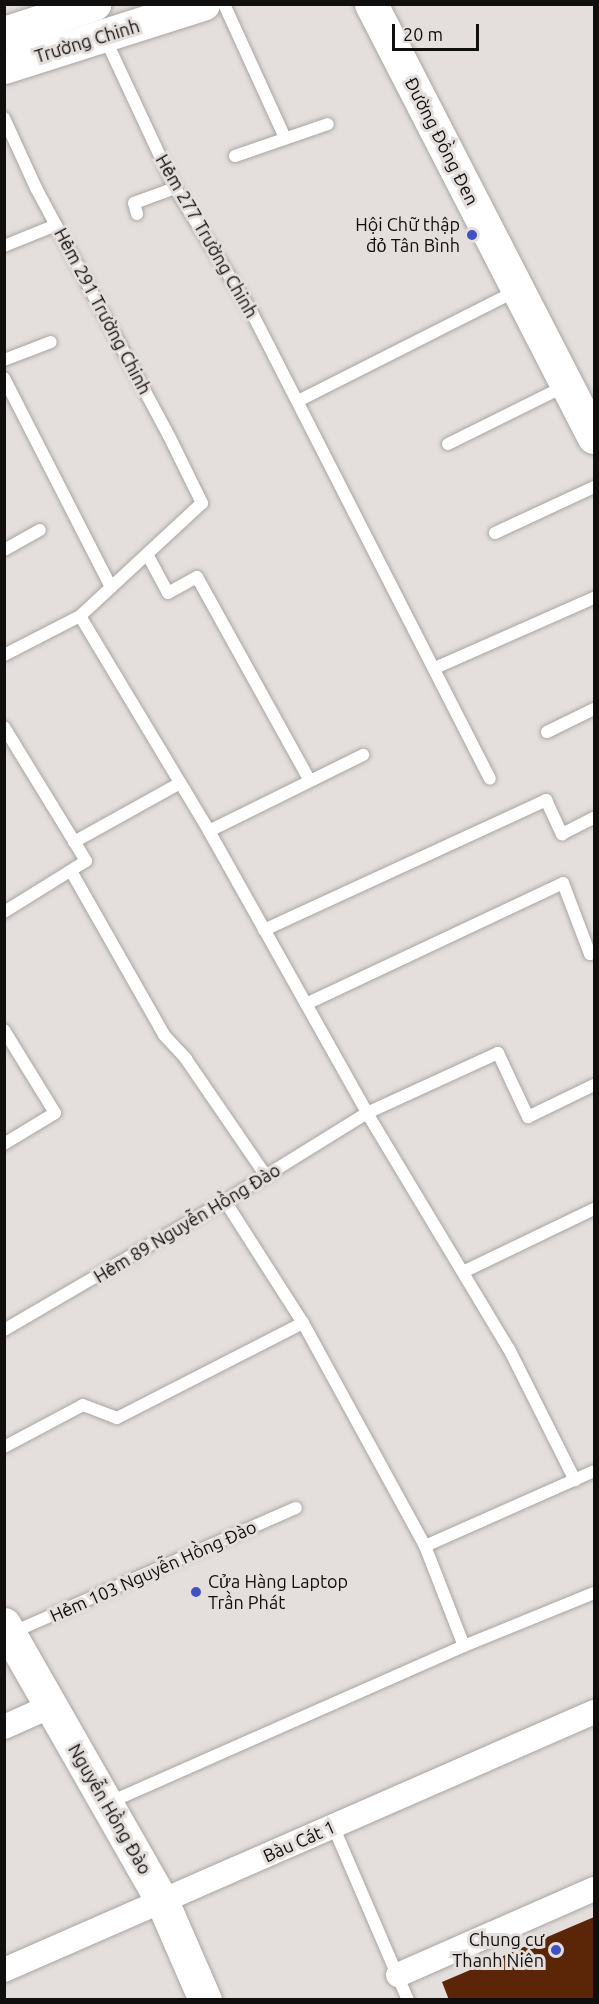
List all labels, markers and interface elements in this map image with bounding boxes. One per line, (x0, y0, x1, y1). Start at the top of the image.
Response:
scale bar (395, 12, 482, 50)
street label: Trường Chinh (32, 15, 142, 67)
text: 20 m (403, 24, 443, 44)
street label: Đường Đồng Đen (401, 74, 483, 208)
street label: Hẻm 277 Trường Chinh (151, 150, 263, 322)
place label: Hội Chữ thập đỏ Tân Bình (355, 214, 460, 256)
street label: Hẻm 291 Trường Chinh (50, 224, 156, 398)
marker: Hội Chữ thập đỏ Tân Bình (465, 228, 479, 242)
street label: Hẻm 89 Nguyễn Hồng Đào (90, 1159, 284, 1287)
street label: Hẻm 103 Nguyễn Hồng Đào (46, 1516, 260, 1626)
place label: Cửa Hàng Laptop Trần Phát (208, 1571, 348, 1614)
marker: Cửa Hàng Laptop Trần Phát (189, 1585, 203, 1599)
street label: Nguyễn Hồng Đào (64, 1740, 156, 1878)
street label: Bàu Cát 1 (260, 1816, 338, 1866)
place label: Chung cư Thanh Niên (452, 1929, 544, 1972)
marker: Chung cư Thanh Niên (549, 1943, 563, 1957)

